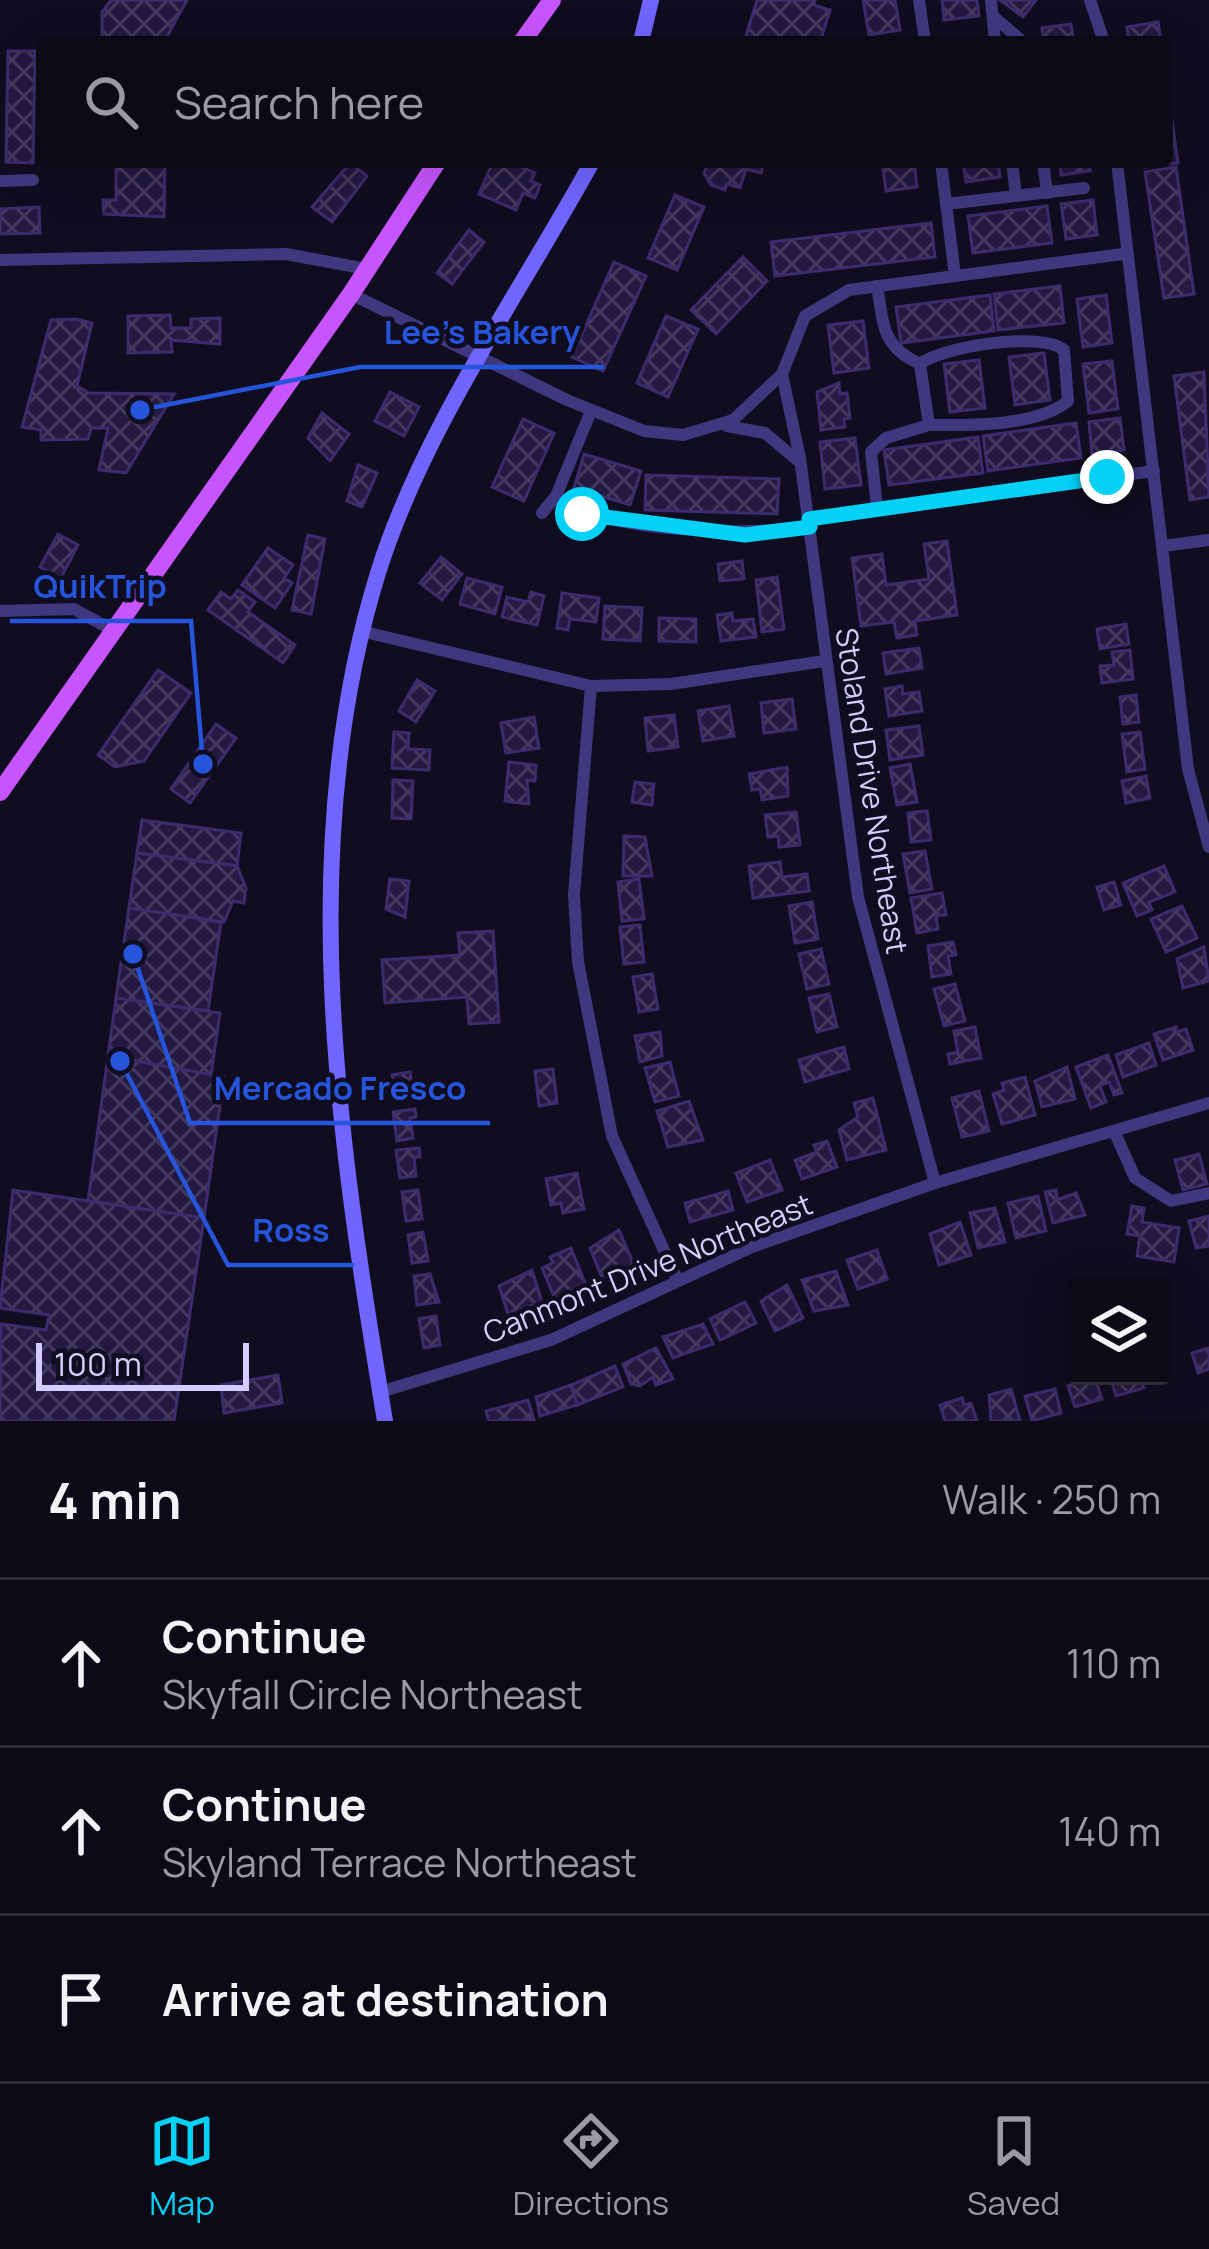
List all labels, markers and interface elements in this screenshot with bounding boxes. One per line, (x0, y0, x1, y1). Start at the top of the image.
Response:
search box (36, 36, 1173, 168)
icon: search (78, 69, 144, 135)
text: Search here (174, 71, 424, 133)
callout: Lee's Bakery (360, 298, 604, 367)
text: Lee's Bakery (384, 309, 581, 354)
route end (1080, 450, 1134, 504)
route start (555, 487, 609, 541)
callout: QuikTrip (10, 552, 191, 621)
text: QuikTrip (33, 563, 167, 608)
street label: Stoland Drive Northeast (826, 625, 919, 957)
callout: Mercado Fresco (190, 1054, 490, 1123)
text: Mercado Fresco (214, 1065, 466, 1110)
street label: Canmont Drive Northeast (477, 1183, 818, 1352)
callout: Ross (228, 1196, 354, 1265)
text: Ross (252, 1207, 330, 1252)
map controls (1065, 1277, 1173, 1385)
button: layers (1065, 1277, 1173, 1385)
scale bar (36, 1337, 249, 1390)
text: 100 m (54, 1341, 142, 1386)
text: 4 min (48, 1465, 181, 1534)
text: Walk · 250 m (942, 1472, 1161, 1526)
text: Continue (162, 1605, 367, 1667)
icon: ahead (48, 1630, 114, 1696)
text: 110 m (1066, 1636, 1161, 1690)
text: Skyfall Circle Northeast (162, 1667, 583, 1721)
text: Continue (162, 1773, 367, 1835)
icon: ahead (48, 1798, 114, 1864)
text: 140 m (1058, 1804, 1161, 1858)
text: Skyland Terrace Northeast (162, 1835, 637, 1889)
icon: arrive (48, 1966, 114, 2032)
text: Arrive at destination (162, 1968, 609, 2030)
tab: Map (149, 2108, 215, 2225)
tab: Directions (513, 2108, 669, 2225)
tab: Saved (967, 2108, 1060, 2225)

